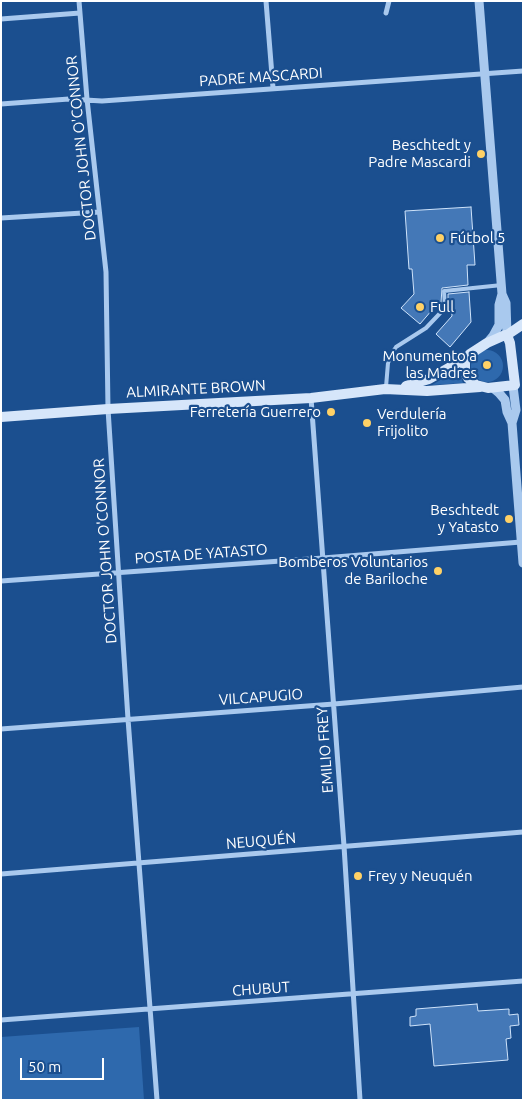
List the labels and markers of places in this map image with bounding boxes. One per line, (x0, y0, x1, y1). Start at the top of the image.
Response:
place label: Beschtedt y Padre Mascardi (368, 136, 471, 171)
marker: Beschtedt y Padre Mascardi (475, 148, 487, 160)
place label: Fútbol 5 (450, 229, 505, 247)
marker: Fútbol 5 (434, 232, 446, 244)
place label: Full (430, 298, 454, 316)
marker: Full (414, 301, 426, 313)
place label: Monumento a las Madres (382, 347, 477, 382)
marker: Monumento a las Madres (481, 359, 493, 371)
place label: Ferretería Guerrero (190, 403, 321, 421)
place label: Verdulería Frijolito (377, 405, 447, 440)
marker: Ferretería Guerrero (325, 406, 337, 418)
marker: Verdulería Frijolito (361, 417, 373, 429)
place label: Beschtedt y Yatasto (430, 501, 499, 536)
marker: Beschtedt y Yatasto (503, 513, 515, 525)
place label: Bomberos Voluntarios de Bariloche (278, 553, 428, 588)
marker: Bomberos Voluntarios de Bariloche (432, 565, 444, 577)
place label: Frey y Neuquén (368, 867, 473, 885)
marker: Frey y Neuquén (352, 870, 364, 882)

